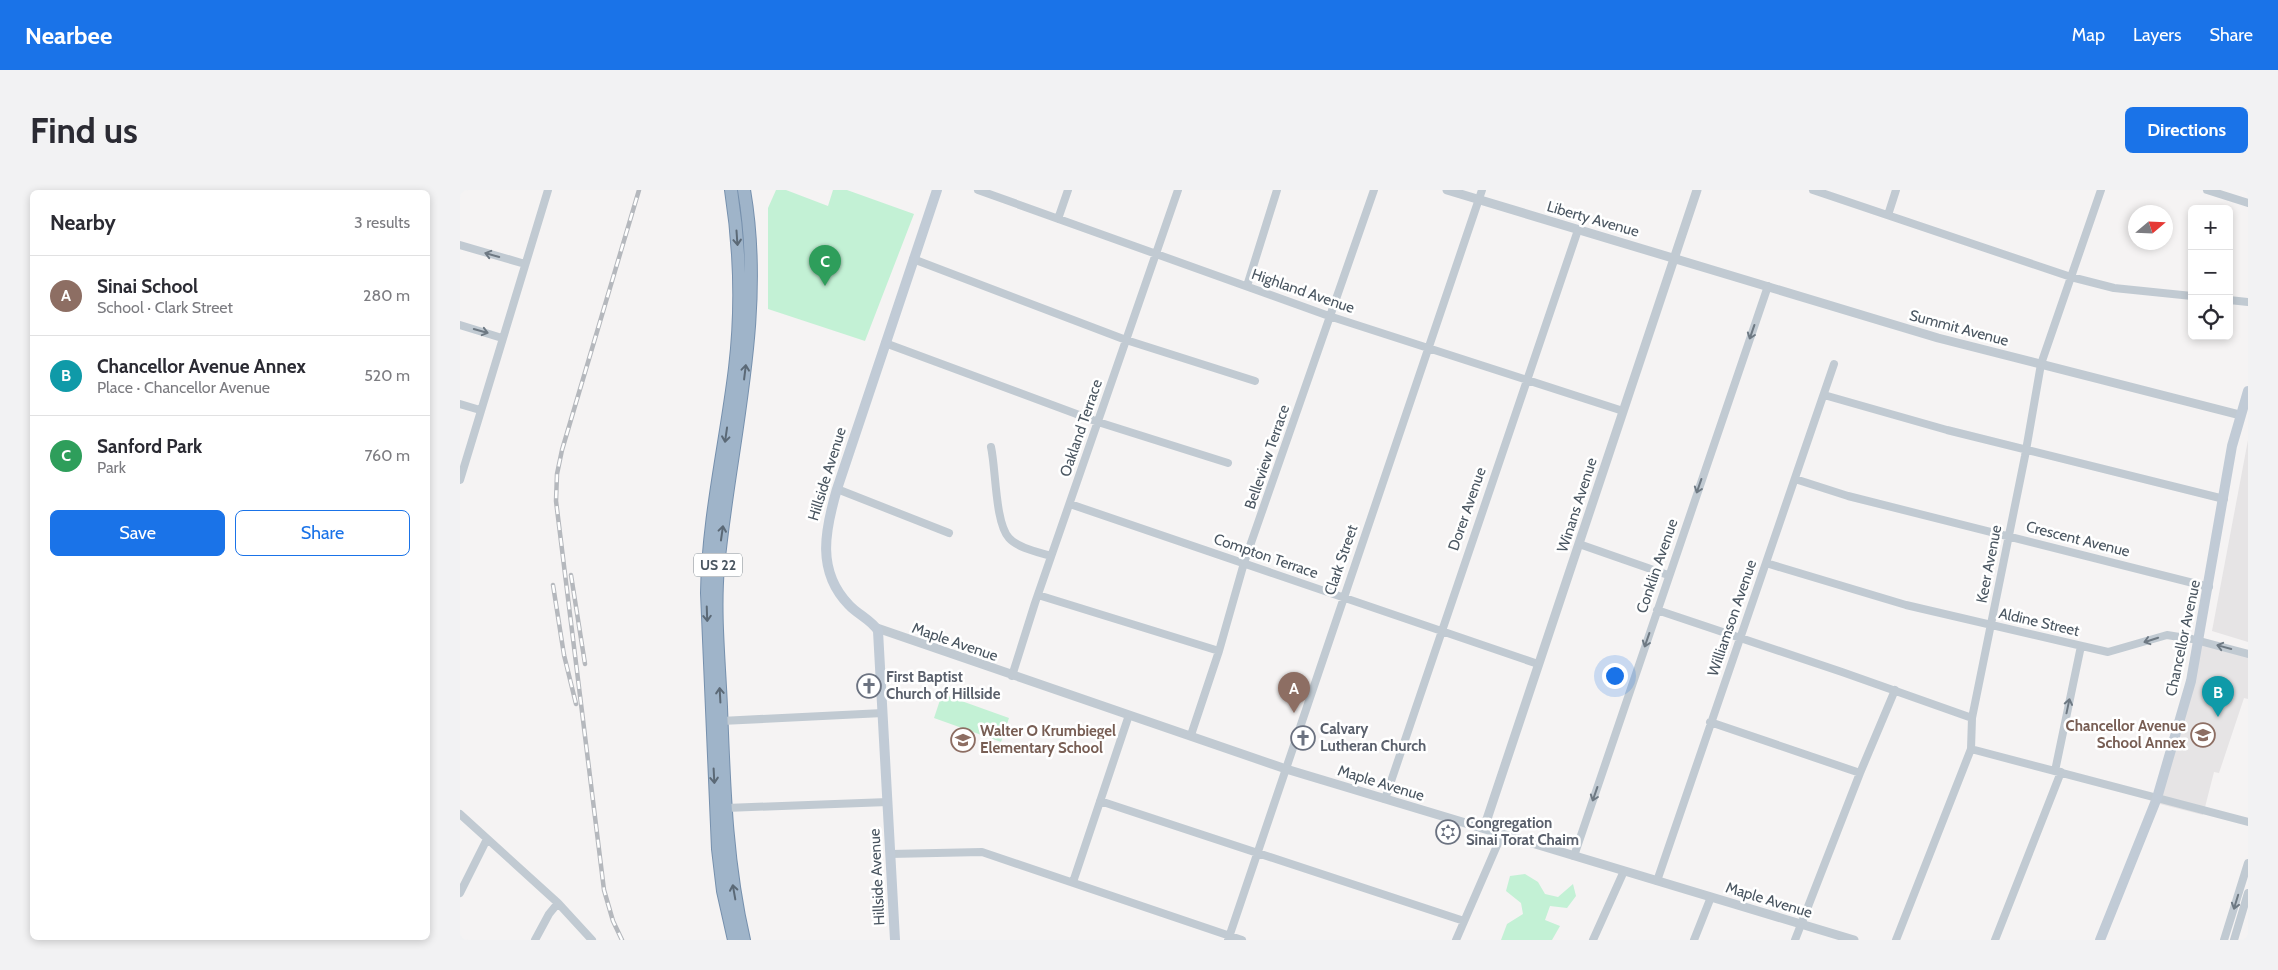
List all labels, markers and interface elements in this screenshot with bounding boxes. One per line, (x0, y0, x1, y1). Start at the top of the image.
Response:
text: Nearbee (25, 21, 112, 50)
text: Map (2072, 24, 2105, 46)
text: Layers (2133, 24, 2182, 46)
text: Share (2210, 24, 2253, 46)
button: Directions (2125, 107, 2248, 153)
text: Find us (30, 109, 138, 152)
street label: Liberty Avenue (1545, 197, 1641, 241)
north arrow (2128, 205, 2173, 250)
map controls (2188, 205, 2233, 340)
button: + (2188, 205, 2233, 250)
text: Nearby (50, 210, 116, 235)
text: 3 results (354, 213, 410, 232)
one-way arrow (732, 230, 741, 246)
pin: C (809, 245, 841, 286)
one-way arrow (485, 249, 501, 259)
button: − (2188, 250, 2233, 295)
street label: Highland Avenue (1249, 265, 1357, 317)
text: Sinai School (97, 275, 198, 298)
text: A (61, 286, 71, 305)
text: 280 m (363, 286, 410, 305)
button: locate (2188, 295, 2233, 340)
text: School · Clark Street (97, 298, 233, 317)
street label: Summit Avenue (1907, 306, 2011, 350)
one-way arrow (1746, 324, 1756, 340)
one-way arrow (473, 327, 489, 337)
text: Chancellor Avenue Annex (97, 355, 306, 378)
one-way arrow (740, 365, 750, 381)
text: B (61, 366, 71, 385)
text: 520 m (364, 366, 410, 385)
street label: Oakland Terrace (1056, 377, 1106, 479)
text: Place · Chancellor Avenue (97, 378, 270, 397)
street label: Belleview Terrace (1241, 402, 1293, 512)
street label: Hillside Avenue (804, 425, 850, 523)
one-way arrow (720, 427, 730, 443)
text: Sanford Park (97, 435, 202, 458)
text: C (61, 446, 71, 465)
text: 760 m (364, 446, 410, 465)
street label: Winans Avenue (1553, 455, 1601, 555)
text: Park (97, 458, 126, 477)
street label: Dorer Avenue (1444, 465, 1490, 553)
one-way arrow (1694, 478, 1703, 493)
button: Save (50, 510, 225, 556)
button: Share (235, 510, 410, 556)
street label: Conklin Avenue (1632, 516, 1682, 615)
street label: Crescent Avenue (2024, 517, 2132, 561)
street label: Clark Street (1321, 522, 1361, 598)
street label: Keer Avenue (1973, 523, 2005, 605)
one-way arrow (717, 526, 727, 542)
street label: Compton Terrace (1211, 530, 1321, 582)
road number: US 22 (694, 554, 742, 576)
street label: Williamson Avenue (1704, 557, 1760, 678)
street label: Chancellor Avenue (2162, 578, 2204, 698)
street label: Aldine Street (1997, 604, 2081, 640)
one-way arrow (702, 606, 712, 622)
street label: Maple Avenue (910, 619, 1001, 665)
one-way arrow (1642, 632, 1651, 647)
one-way arrow (2144, 635, 2160, 645)
one-way arrow (2216, 642, 2232, 651)
your location (1602, 663, 1628, 689)
place label: First Baptist Church of Hillside (886, 668, 1001, 703)
pin: A (1278, 672, 1310, 713)
church icon: First Baptist Church of Hillside (856, 673, 882, 699)
pin: B (2202, 676, 2234, 717)
one-way arrow (716, 688, 725, 704)
one-way arrow (2064, 698, 2074, 714)
place label: Chancellor Avenue School Annex (2066, 717, 2187, 752)
place label: Calvary Lutheran Church (1320, 720, 1426, 755)
place label: Walter O Krumbiegel Elementary School (980, 722, 1116, 757)
school or university icon: Chancellor Avenue School Annex (2190, 722, 2216, 748)
church icon: Calvary Lutheran Church (1290, 725, 1316, 751)
school or university icon: Walter O Krumbiegel Elementary School (950, 727, 976, 753)
street label: Maple Avenue (1335, 761, 1427, 805)
one-way arrow (709, 768, 718, 784)
one-way arrow (1590, 786, 1599, 801)
place label: Congregation Sinai Torat Chaim (1466, 814, 1579, 849)
synagogue icon: Congregation Sinai Torat Chaim (1435, 819, 1461, 845)
street label: Hillside Avenue (865, 828, 889, 926)
street label: Maple Avenue (1723, 878, 1815, 922)
one-way arrow (728, 885, 738, 901)
one-way arrow (2231, 893, 2240, 909)

